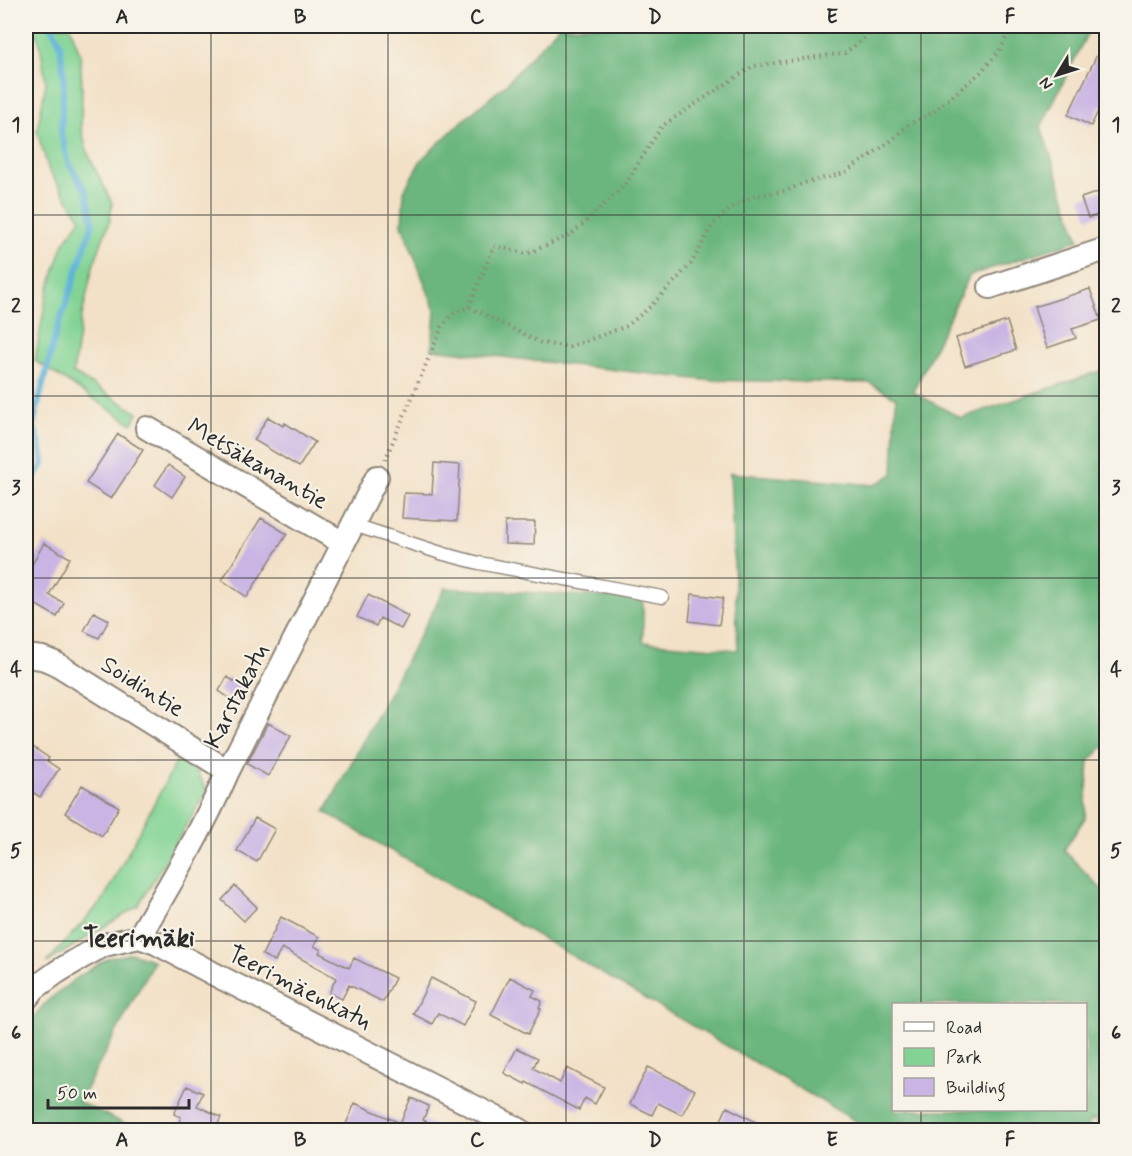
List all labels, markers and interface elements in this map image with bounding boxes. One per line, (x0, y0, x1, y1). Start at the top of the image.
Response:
text: A (115, 4, 129, 31)
text: B (294, 4, 307, 31)
text: C (470, 4, 485, 31)
text: D (648, 4, 662, 31)
text: E (826, 4, 838, 31)
text: F (1005, 4, 1016, 31)
north arrow (1027, 45, 1087, 105)
text: N (1035, 73, 1058, 94)
text: 1 (12, 112, 20, 139)
text: 1 (1112, 112, 1120, 139)
text: 2 (11, 293, 21, 320)
text: 2 (1111, 293, 1121, 320)
street label: Metsäkanantie (181, 411, 333, 517)
text: 3 (11, 475, 21, 502)
text: 3 (1111, 475, 1121, 502)
street label: Karstakatu (198, 639, 277, 754)
street label: Soidintie (95, 650, 190, 725)
text: 4 (10, 657, 22, 684)
text: 4 (1110, 657, 1122, 684)
text: 5 (10, 838, 22, 865)
text: 5 (1110, 838, 1122, 865)
district label: Teerimäki (83, 922, 195, 956)
street label: Teerimäenkatu (222, 939, 376, 1038)
legend (892, 1003, 1087, 1111)
text: Road (946, 1016, 982, 1040)
text: 6 (11, 1020, 21, 1047)
text: 6 (1111, 1020, 1121, 1047)
text: Park (946, 1046, 982, 1070)
scale bar (48, 1072, 189, 1110)
text: Building (946, 1076, 1006, 1102)
text: 50 m (57, 1082, 97, 1106)
text: A (115, 1127, 129, 1154)
text: B (294, 1127, 307, 1154)
text: C (470, 1127, 485, 1154)
text: D (648, 1127, 662, 1154)
text: E (826, 1127, 838, 1154)
text: F (1005, 1127, 1016, 1154)

